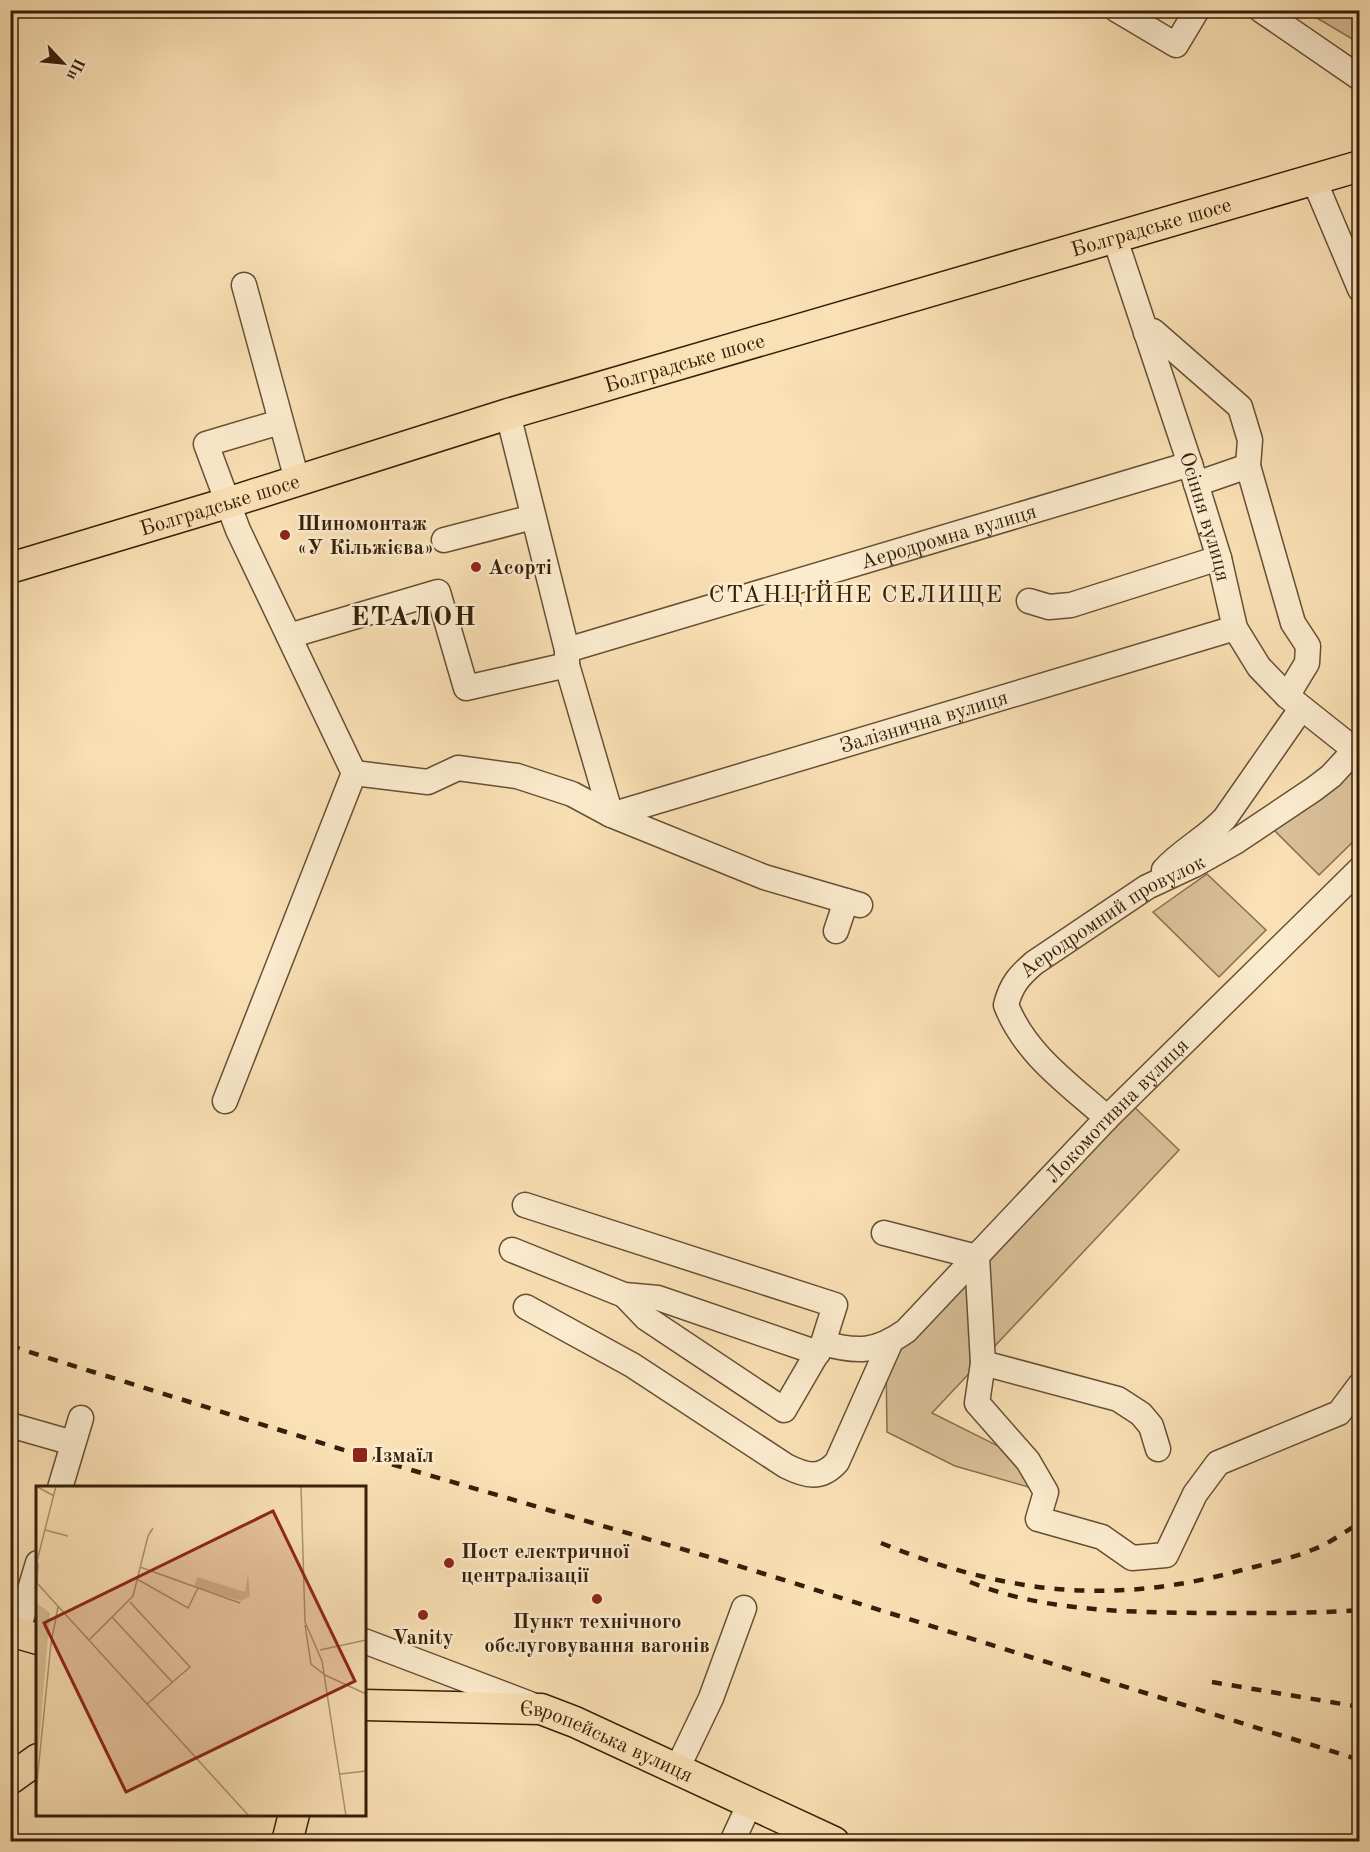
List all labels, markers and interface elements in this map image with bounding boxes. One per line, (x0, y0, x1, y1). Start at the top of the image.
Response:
north arrow (33, 33, 93, 93)
text: Пн (63, 55, 87, 82)
street label: Болградське шосе (1069, 195, 1234, 262)
street label: Болградське шосе (602, 331, 767, 397)
street label: Осіння вулиця (1175, 450, 1233, 584)
street label: Болградське шосе (138, 472, 303, 540)
street label: Аеродромна вулиця (858, 501, 1039, 574)
place label: Шиномонтаж «У Кільжієва» (297, 514, 434, 559)
marker: Шиномонтаж «У Кільжієва» (278, 528, 292, 542)
place label: Асорті (488, 558, 552, 579)
marker: Асорті (469, 560, 483, 574)
district label: СТАНЦІЙНЕ СЕЛИЩЕ (709, 579, 1003, 608)
district label: ЕТАЛОН (350, 604, 478, 631)
street label: Залізнична вулиця (838, 688, 1011, 758)
street label: Аеродромний провулок (1016, 852, 1209, 983)
street label: Локомотивна вулиця (1042, 1035, 1193, 1188)
marker: Ізмаїл (351, 1446, 369, 1464)
place label: Ізмаїл (374, 1446, 434, 1467)
inset map (36, 1486, 366, 1816)
place label: Пост електричної централізації (461, 1542, 630, 1587)
marker: Пост електричної централізації (442, 1556, 456, 1570)
marker: Пункт технічного обслуговування вагонів (590, 1592, 604, 1606)
marker: Vanity (416, 1608, 430, 1622)
place label: Пункт технічного обслуговування вагонів (484, 1612, 710, 1657)
place label: Vanity (392, 1628, 454, 1649)
street label: Європейська вулиця (519, 1700, 696, 1787)

